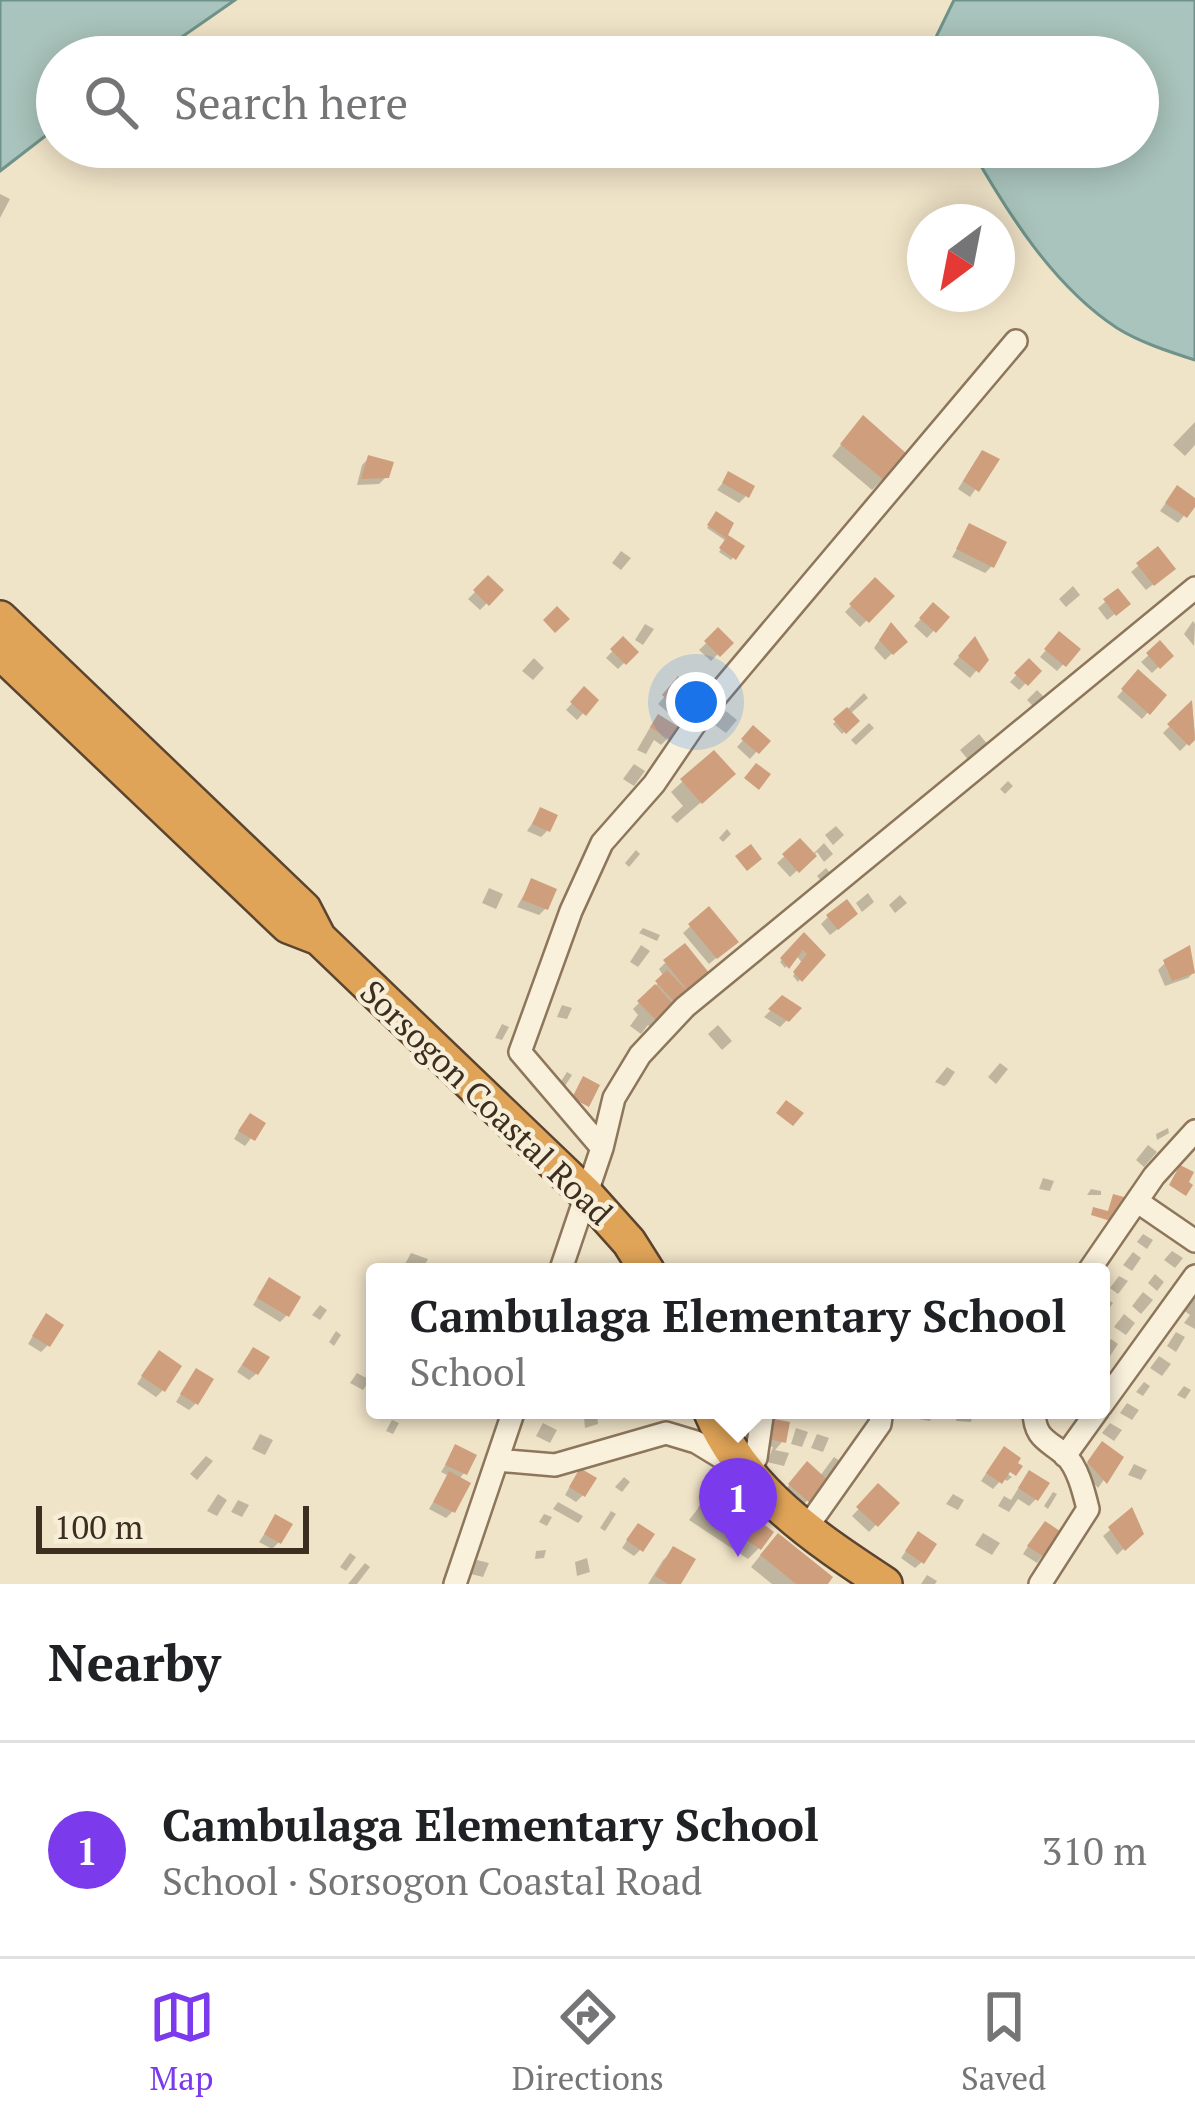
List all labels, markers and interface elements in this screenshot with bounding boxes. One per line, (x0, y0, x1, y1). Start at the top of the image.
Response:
search box (36, 36, 1159, 168)
icon: search (78, 69, 144, 135)
text: Search here (174, 72, 408, 132)
north arrow (907, 204, 1015, 312)
your location (666, 672, 726, 732)
street label: Sorsogon Coastal Road (352, 970, 622, 1234)
popup (366, 1263, 1110, 1419)
text: Cambulaga Elementary School (410, 1285, 1066, 1345)
text: School (410, 1345, 526, 1397)
pin: 1 (699, 1458, 777, 1557)
scale bar (36, 1500, 309, 1553)
text: 100 m (54, 1505, 143, 1548)
text: Nearby (48, 1628, 221, 1696)
text: Cambulaga Elementary School (162, 1794, 819, 1854)
text: 1 (76, 1824, 98, 1876)
text: 310 m (1042, 1824, 1147, 1876)
text: School · Sorsogon Coastal Road (162, 1854, 703, 1906)
tab: Map (149, 1984, 215, 2099)
tab: Directions (512, 1984, 664, 2099)
tab: Saved (961, 1984, 1046, 2099)

